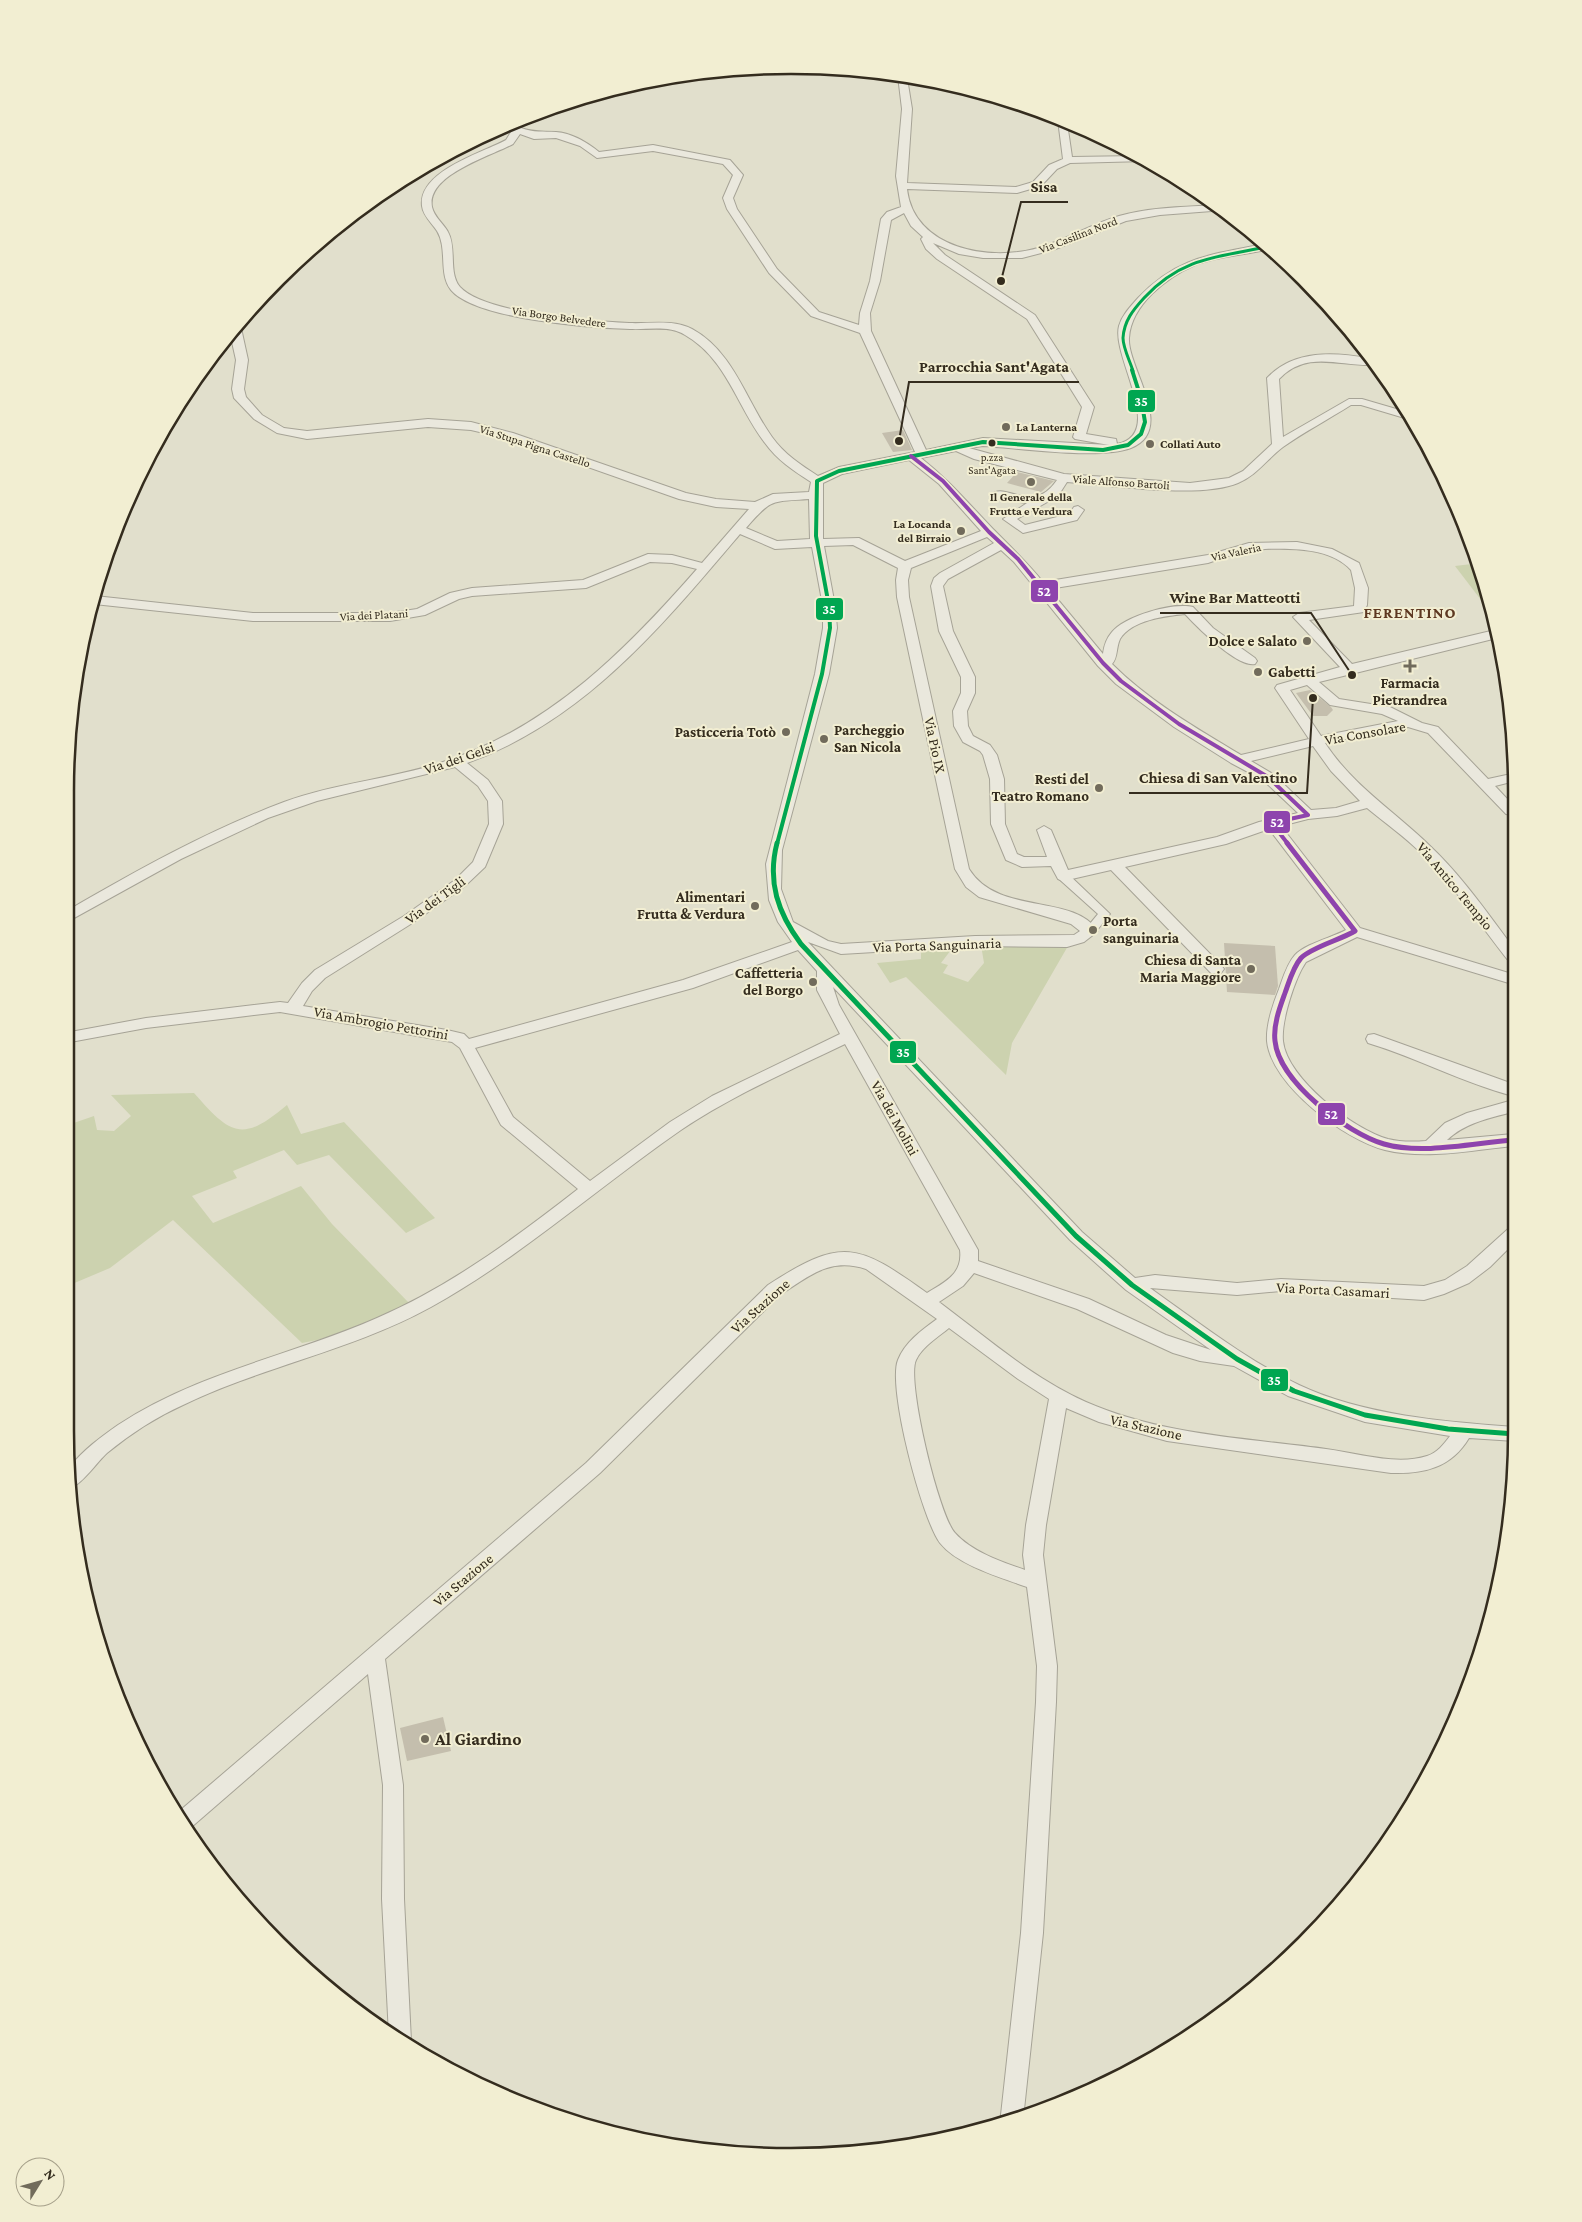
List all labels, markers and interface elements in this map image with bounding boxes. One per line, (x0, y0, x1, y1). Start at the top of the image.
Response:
callout: Sisa (1021, 171, 1068, 202)
text: Sisa (1031, 178, 1058, 195)
street label: Via Casilina Nord (1037, 213, 1120, 256)
street label: Via Borgo Belvedere (511, 303, 607, 331)
callout: Parrocchia Sant'Agata (909, 351, 1079, 382)
text: Parrocchia Sant'Agata (919, 358, 1069, 375)
line badge: 35 (1127, 389, 1156, 413)
text: 35 (1134, 393, 1148, 409)
place label: La Lanterna (1016, 420, 1077, 434)
street label: Via Stupa Pigna Castello (478, 421, 592, 471)
marker: La Lanterna (1000, 421, 1012, 433)
place label: Collati Auto (1160, 437, 1221, 451)
marker: p.zza Sant'Agata (987, 438, 997, 448)
marker: Collati Auto (1144, 438, 1156, 450)
place label: p.zza Sant'Agata (968, 451, 1016, 477)
street label: Viale Alfonso Bartoli (1072, 472, 1170, 492)
marker: Il Generale della Frutta e Verdura (1025, 476, 1037, 488)
place label: Il Generale della Frutta e Verdura (990, 490, 1073, 518)
place label: La Locanda del Birraio (893, 517, 951, 545)
marker: La Locanda del Birraio (955, 525, 967, 537)
street label: Via Valeria (1210, 540, 1263, 564)
line badge: 52 (1030, 579, 1059, 603)
callout: Wine Bar Matteotti (1160, 582, 1311, 613)
text: 52 (1037, 583, 1051, 599)
text: Wine Bar Matteotti (1169, 589, 1301, 606)
line badge: 35 (815, 597, 844, 621)
text: 35 (822, 601, 836, 617)
district label: FERENTINO (1363, 604, 1457, 621)
street label: Via dei Platani (339, 606, 409, 624)
place label: Dolce e Salato (1209, 633, 1297, 649)
marker: Dolce e Salato (1301, 635, 1313, 647)
marker: Farmacia Pietrandrea (1404, 660, 1416, 672)
place label: Gabetti (1268, 664, 1316, 680)
marker: Gabetti (1252, 666, 1264, 678)
place label: Farmacia Pietrandrea (1373, 675, 1448, 708)
street label: Via Pio IX (921, 716, 949, 775)
street label: Via Consolare (1323, 718, 1407, 748)
place label: Parcheggio San Nicola (834, 722, 905, 755)
place label: Pasticceria Totò (675, 724, 776, 740)
marker: Pasticceria Totò (780, 726, 792, 738)
marker: Parcheggio San Nicola (818, 733, 830, 745)
street label: Via dei Gelsi (422, 739, 496, 777)
callout: Chiesa di San Valentino (1129, 762, 1307, 793)
text: Chiesa di San Valentino (1139, 769, 1297, 786)
place label: Resti del Teatro Romano (991, 771, 1090, 804)
marker: Resti del Teatro Romano (1093, 782, 1105, 794)
line badge: 52 (1263, 810, 1291, 834)
text: 52 (1270, 814, 1284, 830)
street label: Via Antico Tempio (1413, 839, 1496, 934)
street label: Via dei Tigli (402, 873, 469, 928)
place label: Alimentari Frutta & Verdura (637, 889, 746, 922)
marker: Alimentari Frutta & Verdura (749, 900, 761, 912)
place label: Porta sanguinaria (1103, 913, 1180, 946)
marker: Porta sanguinaria (1087, 924, 1099, 936)
street label: Via Porta Sanguinaria (872, 935, 1002, 956)
place label: Chiesa di Santa Maria Maggiore (1140, 952, 1242, 985)
marker: Chiesa di Santa Maria Maggiore (1245, 963, 1257, 975)
place label: Caffetteria del Borgo (735, 965, 804, 998)
marker: Caffetteria del Borgo (807, 976, 819, 988)
street label: Via Ambrogio Pettorini (312, 1003, 450, 1044)
line badge: 35 (889, 1040, 917, 1064)
text: 35 (896, 1044, 910, 1060)
street label: Via dei Molini (868, 1078, 922, 1158)
line badge: 52 (1317, 1102, 1346, 1126)
text: 52 (1324, 1106, 1338, 1122)
street label: Via Stazione (727, 1275, 793, 1336)
street label: Via Porta Casamari (1276, 1279, 1390, 1301)
line badge: 35 (1260, 1368, 1289, 1392)
text: 35 (1267, 1372, 1281, 1388)
street label: Via Stazione (1109, 1411, 1184, 1443)
street label: Via Stazione (430, 1550, 497, 1610)
place label: Al Giardino (434, 1729, 522, 1749)
marker: Al Giardino (419, 1733, 431, 1745)
north arrow (15, 2157, 65, 2207)
text: N (41, 2166, 60, 2183)

